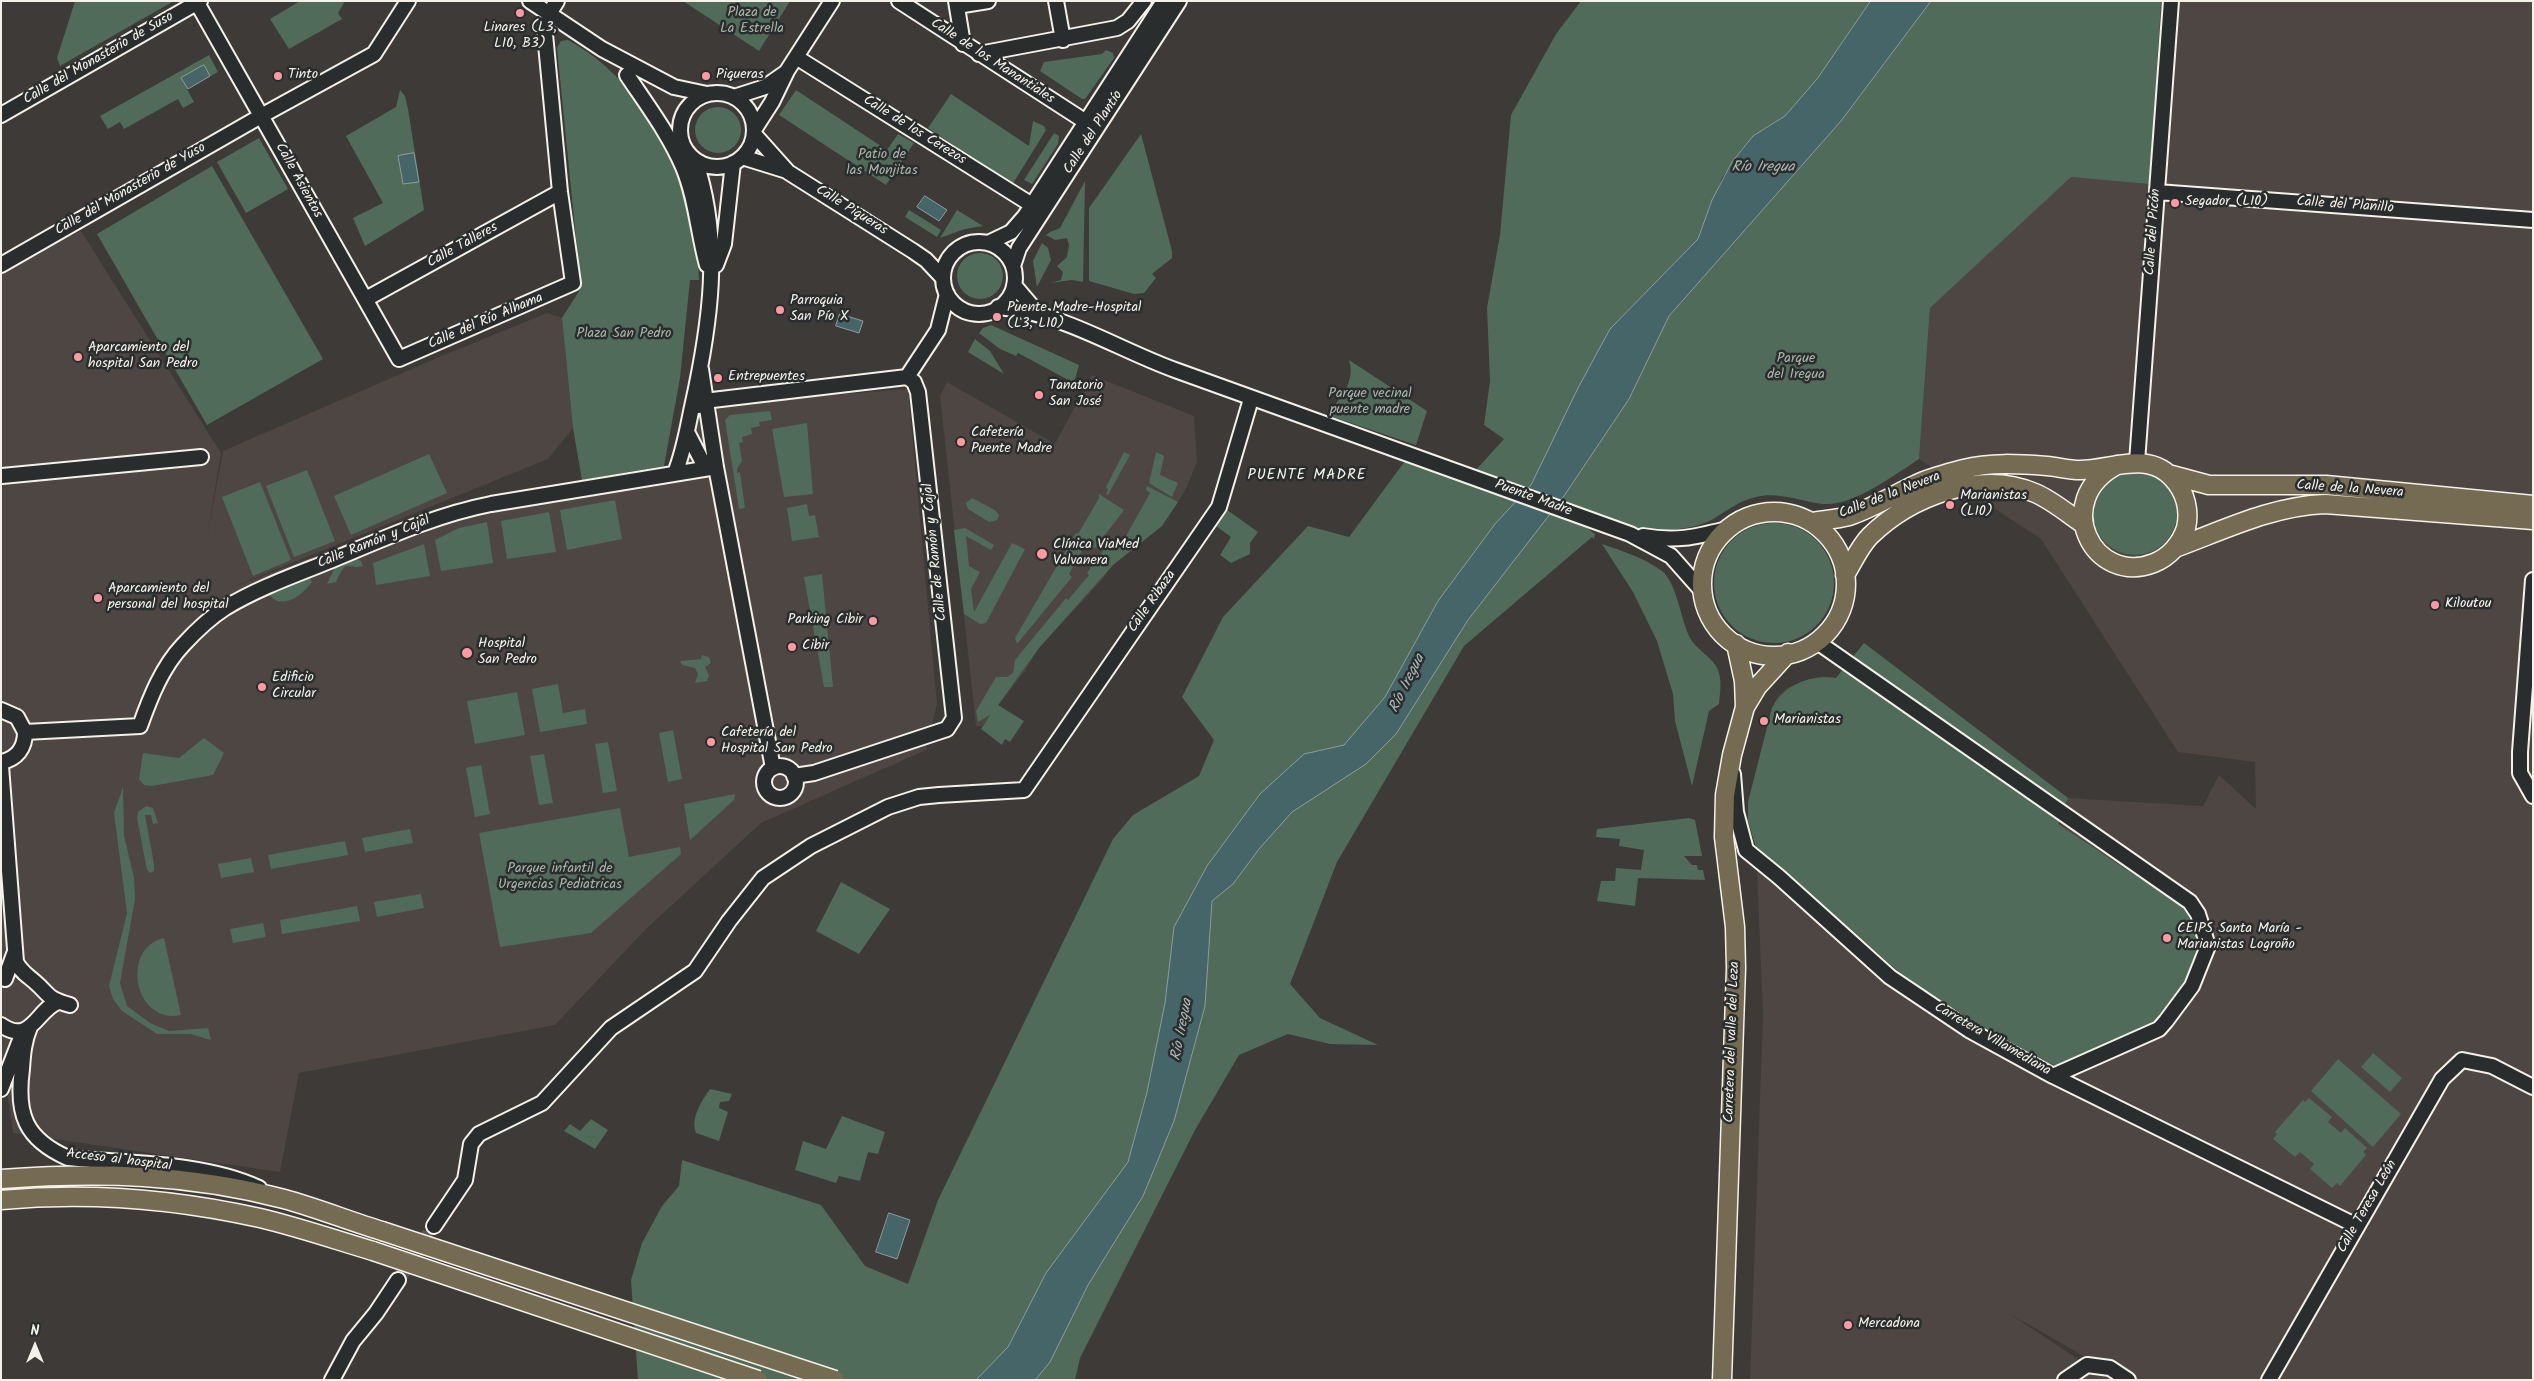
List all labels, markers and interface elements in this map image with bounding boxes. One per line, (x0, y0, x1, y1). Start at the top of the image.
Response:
park label: Plaza de La Estrella (720, 6, 784, 38)
marker: Linares (L3, L10, B3) (514, 7, 526, 19)
street label: Calle del Monasterio de Suso (21, 9, 177, 109)
street label: Calle de los Manantiales (927, 16, 1057, 108)
place label: Linares (L3, L10, B3) (483, 21, 557, 54)
place label: Tinto (288, 68, 318, 84)
place label: Piqueras (716, 68, 764, 84)
marker: Tinto (272, 70, 284, 82)
marker: Piqueras (700, 70, 712, 82)
street label: Calle del Plantío (1061, 88, 1127, 178)
street label: Calle de los Cerezos (859, 93, 969, 169)
street label: Calle del Monasterio de Yuso (53, 140, 209, 240)
street label: Calle Asientos (271, 141, 325, 221)
park label: Patio de las Monjitas (846, 148, 918, 180)
water label: Río Iregua (1732, 159, 1794, 177)
street label: Calle Piqueras (812, 182, 890, 240)
street label: Calle del Picón (2143, 188, 2165, 276)
street label: Calle del Planillo (2296, 194, 2394, 218)
place label: Segador (L10) (2185, 195, 2268, 211)
marker: Segador (L10) (2169, 197, 2181, 209)
street label: Calle Talleres (425, 220, 501, 272)
street label: Calle del Río Alhama (426, 290, 546, 354)
place label: Parroquia San Pío X (790, 294, 849, 326)
place label: Puente Madre-Hospital (L3, L10) (1007, 301, 1142, 334)
marker: Parroquia San Pío X (774, 304, 786, 316)
marker: Puente Madre-Hospital (L3, L10) (991, 311, 1003, 323)
park label: Plaza San Pedro (577, 327, 671, 343)
place label: Aparcamiento del hospital San Pedro (88, 341, 198, 374)
marker: Aparcamiento del hospital San Pedro (72, 351, 84, 363)
park label: Parque del Iregua (1767, 352, 1825, 384)
place label: Entrepuentes (728, 370, 805, 386)
marker: Entrepuentes (712, 372, 724, 384)
place label: Tanatorio San José (1049, 379, 1103, 412)
park label: Parque vecinal puente madre (1328, 387, 1412, 420)
marker: Tanatorio San José (1033, 389, 1045, 401)
place label: Cafetería Puente Madre (971, 426, 1052, 458)
marker: Cafetería Puente Madre (955, 436, 967, 448)
district label: PUENTE MADRE (1246, 467, 1368, 485)
street label: Calle de la Nevera (1837, 469, 1943, 523)
street label: Puente Madre (1492, 477, 1574, 521)
street label: Calle de la Nevera (2296, 478, 2404, 502)
street label: Calle de Ramón y Cajal (920, 482, 952, 622)
place label: Marianistas (L10) (1960, 489, 2027, 522)
marker: Marianistas (L10) (1944, 499, 1956, 511)
street label: Calle Ramón y Cajal (315, 513, 433, 573)
place label: Clínica ViaMed Valvanera (1053, 538, 1139, 570)
marker: Clínica ViaMed Valvanera (1035, 547, 1049, 561)
street label: Calle Ribaza (1126, 568, 1180, 636)
place label: Aparcamiento del personal del hospital (108, 582, 229, 614)
marker: Aparcamiento del personal del hospital (92, 592, 104, 604)
place label: Kiloutou (2445, 597, 2492, 613)
marker: Kiloutou (2429, 599, 2441, 611)
place label: Parking Cibir (788, 613, 863, 629)
marker: Parking Cibir (867, 615, 879, 627)
place label: Hospital San Pedro (478, 637, 537, 670)
place label: Cibir (802, 639, 829, 655)
marker: Cibir (786, 641, 798, 653)
marker: Hospital San Pedro (460, 646, 474, 660)
water label: Río Iregua (1386, 652, 1430, 716)
place label: Edificio Circular (272, 671, 316, 704)
marker: Edificio Circular (256, 681, 268, 693)
place label: Marianistas (1774, 713, 1841, 729)
marker: Marianistas (1758, 715, 1770, 727)
place label: Cafetería del Hospital San Pedro (721, 726, 833, 759)
marker: Cafetería del Hospital San Pedro (705, 736, 717, 748)
park label: Parque infantil de Urgencias Pediatricas (498, 862, 622, 894)
place label: CEIPS Santa María - Marianistas Logroño (2177, 922, 2302, 954)
marker: CEIPS Santa María - Marianistas Logroño (2161, 932, 2173, 944)
street label: Carretera del valle del Leza (1722, 961, 1744, 1123)
water label: Río Iregua (1168, 997, 1198, 1063)
street label: Carretera Villamediana (1931, 1000, 2053, 1080)
street label: Acceso al hospital (65, 1146, 173, 1176)
street label: Calle Teresa León (2335, 1158, 2401, 1256)
place label: Mercadona (1858, 1317, 1920, 1333)
marker: Mercadona (1842, 1319, 1854, 1331)
text: N (31, 1320, 39, 1342)
north arrow (10, 1321, 60, 1371)

